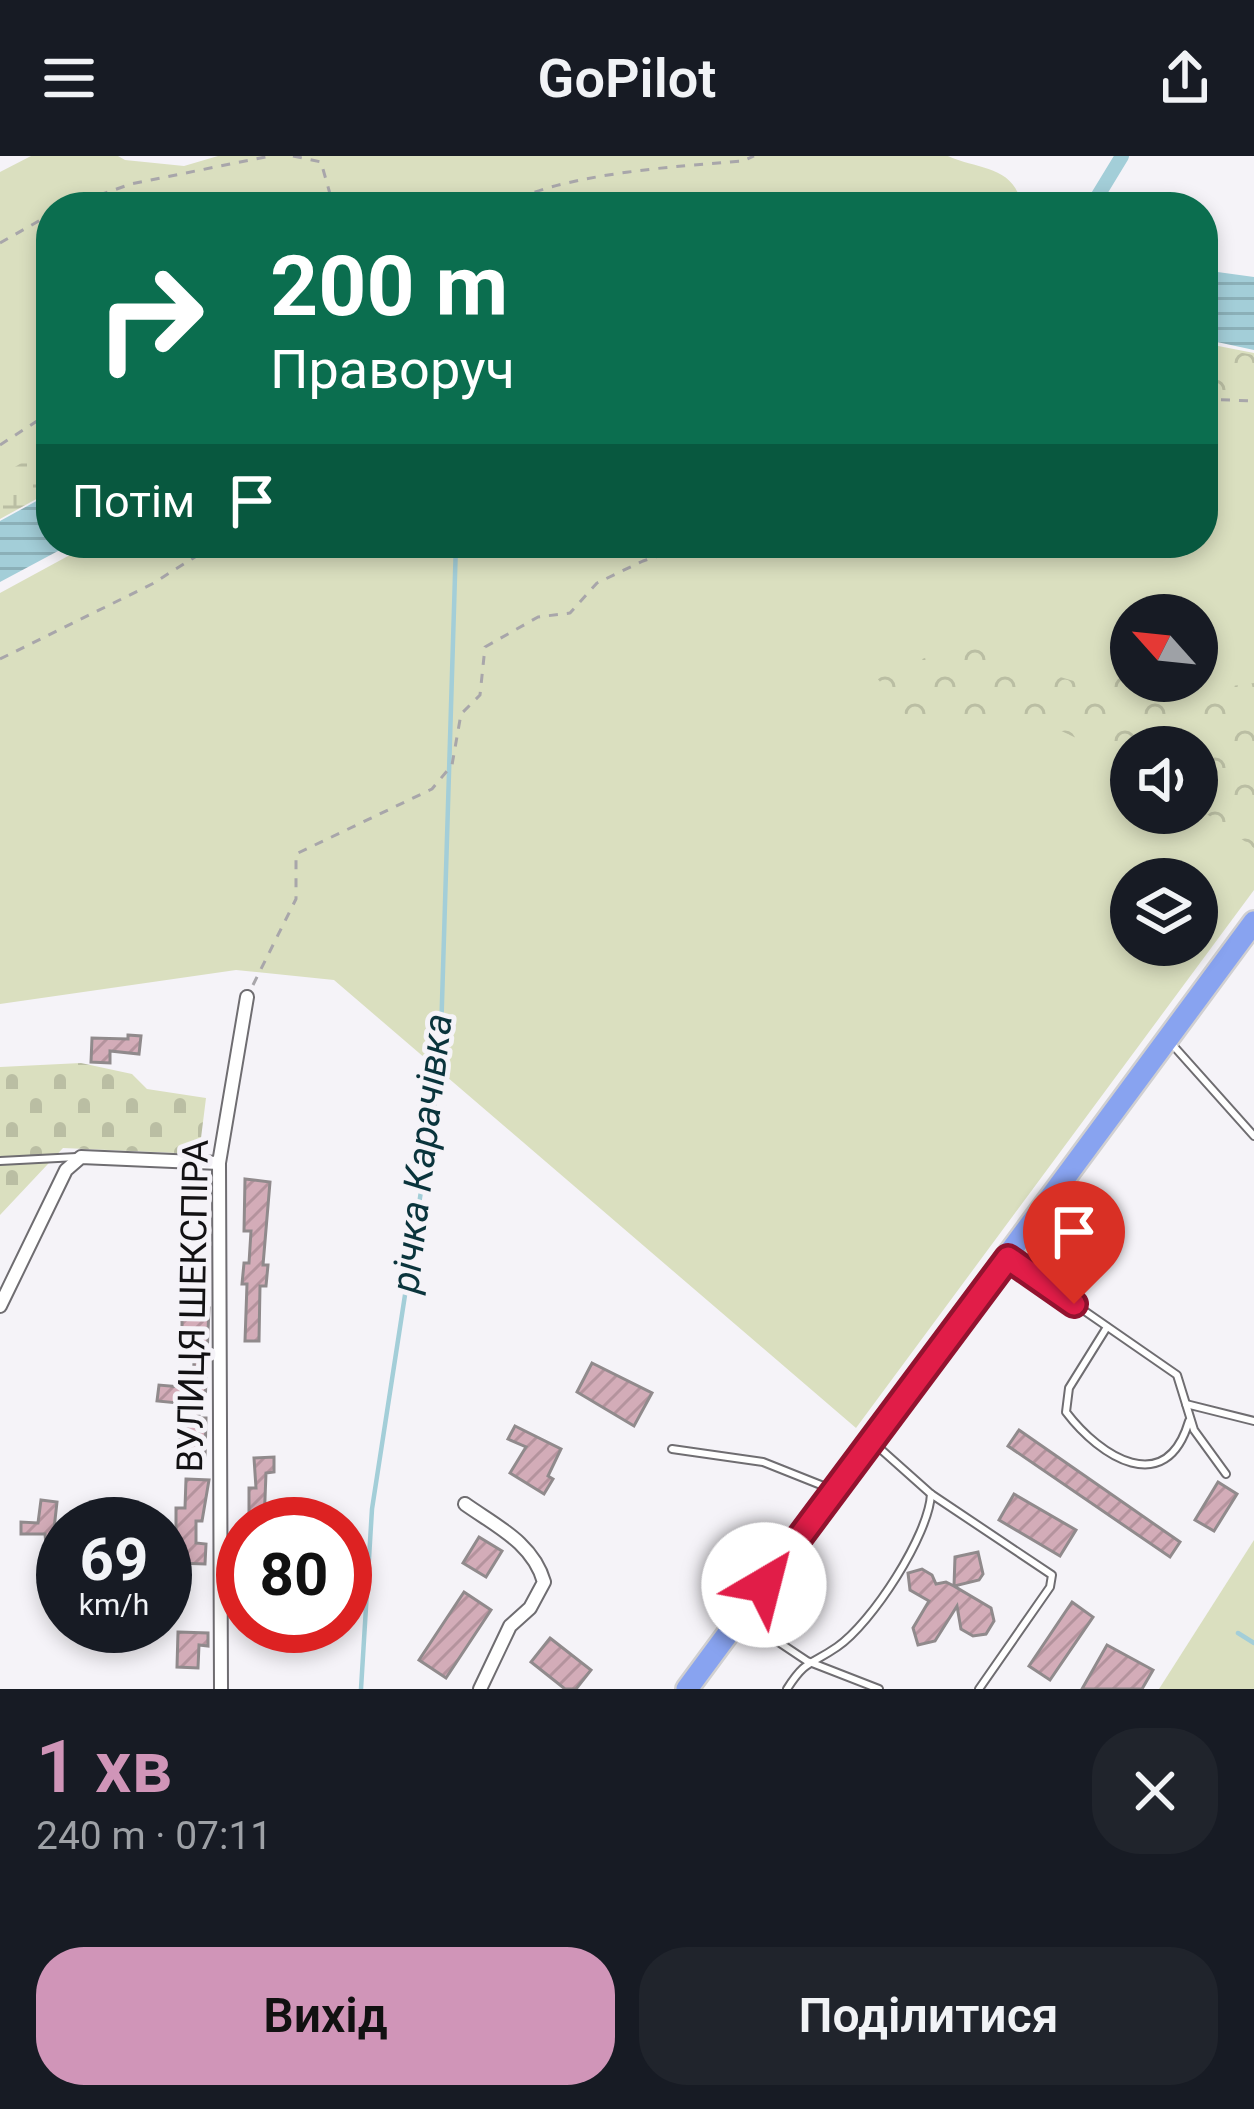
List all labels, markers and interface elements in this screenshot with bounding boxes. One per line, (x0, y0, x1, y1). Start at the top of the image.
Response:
icon: menu (36, 45, 102, 111)
icon: share (1152, 45, 1218, 111)
text: GoPilot (538, 47, 716, 110)
text: 200 m (270, 237, 508, 336)
icon: right (72, 240, 228, 396)
text: Праворуч (270, 338, 515, 401)
icon: arrive (219, 468, 285, 534)
text: Потім (72, 475, 195, 528)
north arrow (1110, 594, 1218, 702)
map controls (1110, 594, 1218, 966)
button: sound (1110, 726, 1218, 834)
button: layers (1110, 858, 1218, 966)
water label: річка Карачівка (382, 1011, 462, 1296)
street label: ВУЛИЦЯ ШЕКСПІРА (169, 1139, 217, 1473)
pin (1023, 1181, 1125, 1304)
icon: arrive (1041, 1199, 1107, 1265)
speed limit sign: 80 (216, 1497, 372, 1653)
position arrow (701, 1522, 827, 1648)
text: 69 (80, 1524, 148, 1595)
text: km/h (79, 1587, 149, 1622)
text: 1 хв (36, 1725, 172, 1810)
button: close (1092, 1728, 1218, 1854)
text: 240 m · 07:11 (36, 1813, 272, 1859)
button: Вихід (36, 1947, 615, 2085)
button: Поділитися (639, 1947, 1218, 2085)

